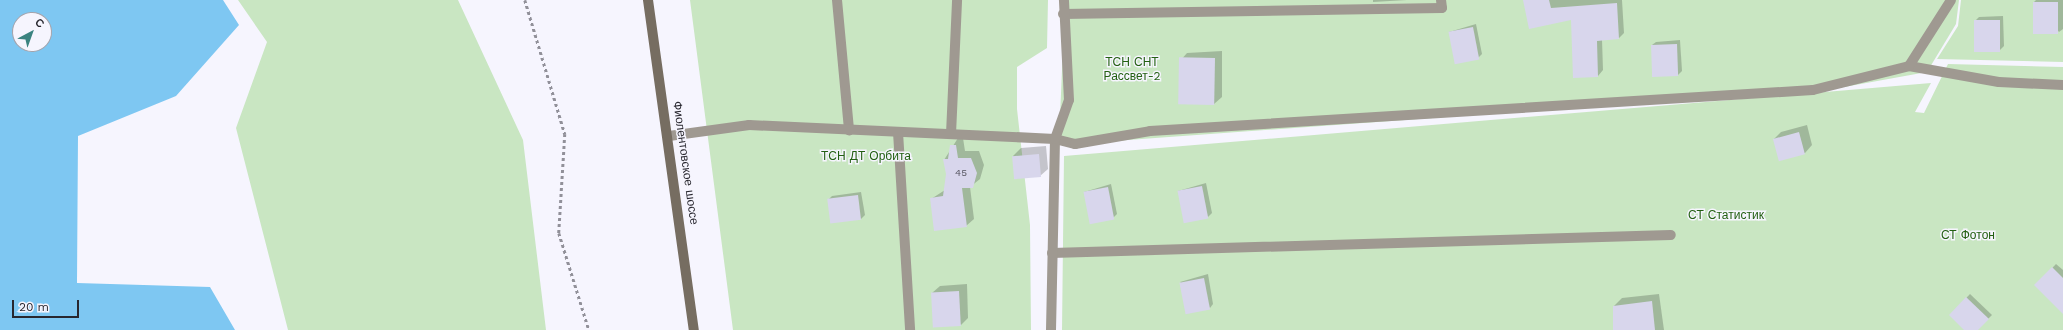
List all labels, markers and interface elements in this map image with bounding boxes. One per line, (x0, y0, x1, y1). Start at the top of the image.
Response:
north arrow (12, 12, 52, 52)
text: С (32, 16, 47, 31)
park label: ТСН СНТ Рассвет-2 (1104, 56, 1160, 84)
street label: Фиолентовское шоссе (669, 100, 701, 226)
park label: ТСН ДТ Орбита (821, 150, 911, 164)
house number: 45 (955, 167, 967, 179)
park label: СТ Статистик (1688, 209, 1764, 223)
park label: СТ Фотон (1941, 229, 1995, 243)
scale bar (14, 292, 81, 318)
text: 20 m (19, 300, 49, 314)

